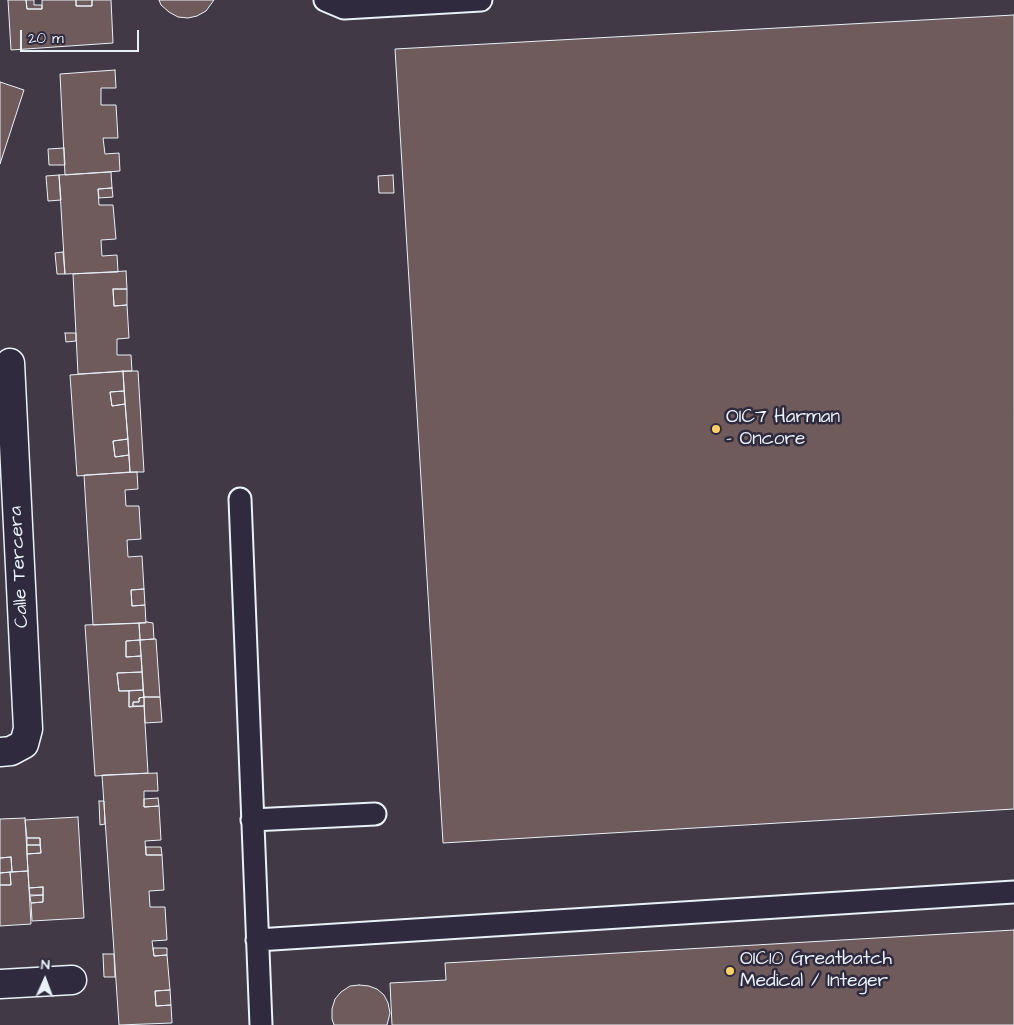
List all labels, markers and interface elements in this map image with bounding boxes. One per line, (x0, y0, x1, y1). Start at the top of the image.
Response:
scale bar (22, 20, 141, 52)
text: 20 m (28, 28, 64, 49)
place label: OIC7 Harman - Oncore (726, 407, 840, 451)
marker: OIC7 Harman - Oncore (710, 423, 722, 435)
street label: Calle Tercera (5, 505, 35, 629)
place label: OIC10 Greatbatch Medical / Integer (740, 949, 892, 993)
north arrow (20, 955, 70, 1005)
text: N (41, 955, 50, 975)
marker: OIC10 Greatbatch Medical / Integer (724, 965, 736, 977)

